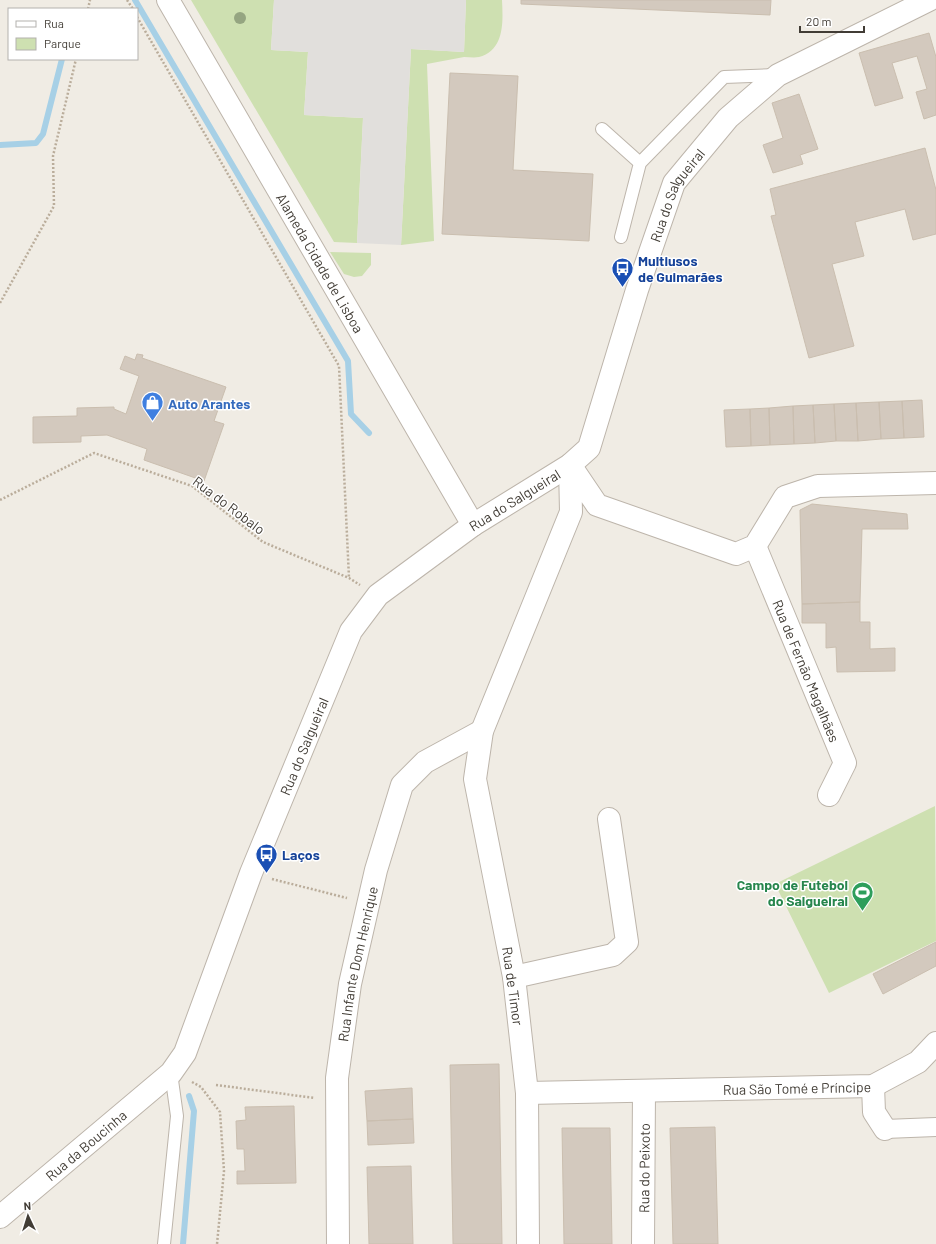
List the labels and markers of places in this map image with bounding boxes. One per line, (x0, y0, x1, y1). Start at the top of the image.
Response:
place label: Multiusos de Guimarães (638, 252, 722, 285)
bus stop icon: Multiusos de Guimarães (609, 255, 635, 288)
shop icon: Auto Arantes (140, 390, 166, 423)
place label: Auto Arantes (168, 395, 250, 412)
bus stop icon: Laços (254, 841, 280, 874)
place label: Laços (282, 846, 320, 863)
place label: Campo de Futebol do Salgueiral (737, 876, 848, 909)
sports icon: Campo de Futebol do Salgueiral (850, 879, 876, 912)

